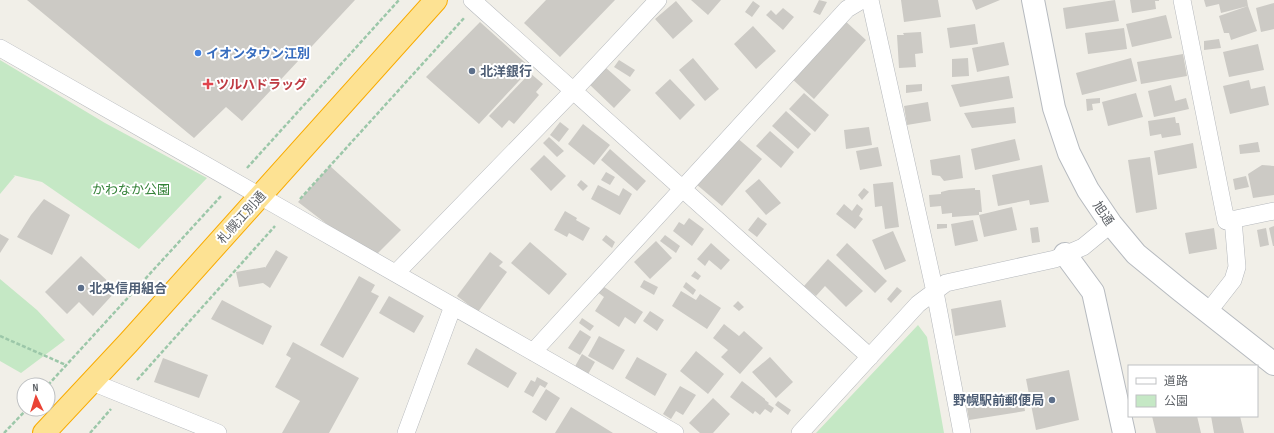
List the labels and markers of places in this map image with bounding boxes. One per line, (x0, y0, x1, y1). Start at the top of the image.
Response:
place label: イオンタウン江別 (206, 46, 310, 62)
marker: イオンタウン江別 (193, 48, 203, 58)
place label: 北洋銀行 (480, 64, 532, 80)
marker: 北洋銀行 (467, 66, 477, 76)
place label: ツルハドラッグ (216, 77, 307, 93)
marker: ツルハドラッグ (203, 79, 213, 89)
place label: 北央信用組合 (89, 281, 167, 297)
marker: 北央信用組合 (76, 283, 86, 293)
place label: 野幌駅前郵便局 (953, 393, 1044, 409)
marker: 野幌駅前郵便局 (1047, 395, 1057, 405)

